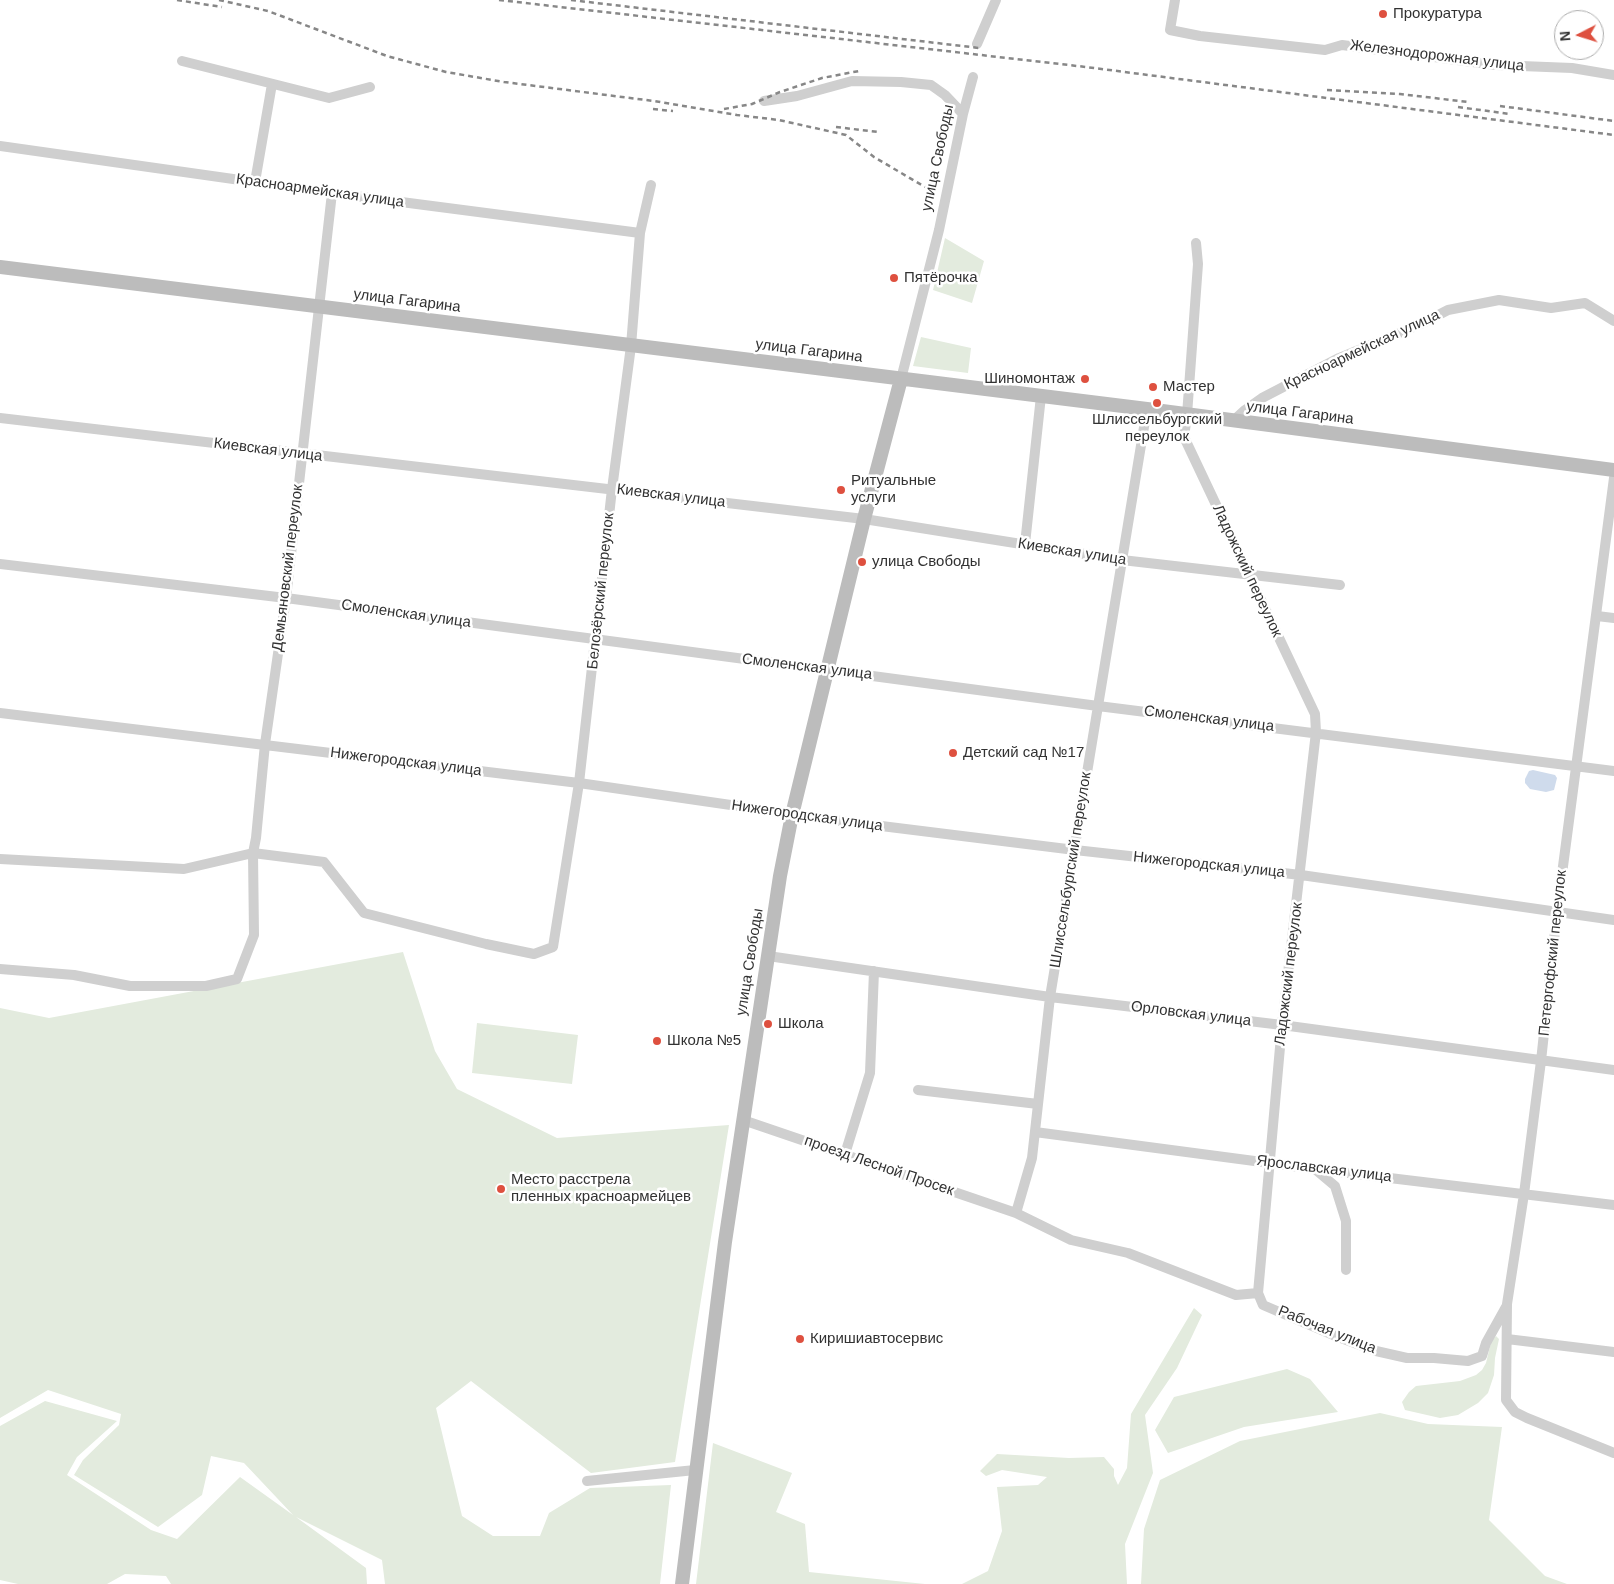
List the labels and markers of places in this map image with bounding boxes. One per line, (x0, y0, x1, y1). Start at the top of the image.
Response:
place label: Прокуратура (1393, 5, 1482, 23)
marker: Прокуратура (1377, 8, 1389, 20)
place label: Пятёрочка (904, 269, 978, 287)
marker: Пятёрочка (888, 272, 900, 284)
place label: Шиномонтаж (984, 370, 1075, 388)
marker: Шиномонтаж (1079, 373, 1091, 385)
place label: Мастер (1163, 378, 1215, 396)
marker: Мастер (1147, 381, 1159, 393)
marker: Шлиссельбургский переулок (1151, 397, 1163, 409)
place label: Шлиссельбургский переулок (1092, 411, 1222, 446)
place label: Ритуальные услуги (851, 472, 936, 507)
marker: Ритуальные услуги (835, 484, 847, 496)
place label: улица Свободы (872, 553, 981, 571)
marker: улица Свободы (856, 556, 868, 568)
place label: Детский сад №17 (963, 744, 1084, 762)
marker: Детский сад №17 (947, 747, 959, 759)
place label: Школа (778, 1015, 824, 1033)
marker: Школа (762, 1018, 774, 1030)
place label: Школа №5 (667, 1032, 741, 1050)
marker: Школа №5 (651, 1035, 663, 1047)
place label: Место расстрела пленных красноармейцев (511, 1171, 691, 1206)
marker: Место расстрела пленных красноармейцев (495, 1183, 507, 1195)
place label: Киришиавтосервис (810, 1330, 943, 1348)
marker: Киришиавтосервис (794, 1333, 806, 1345)

